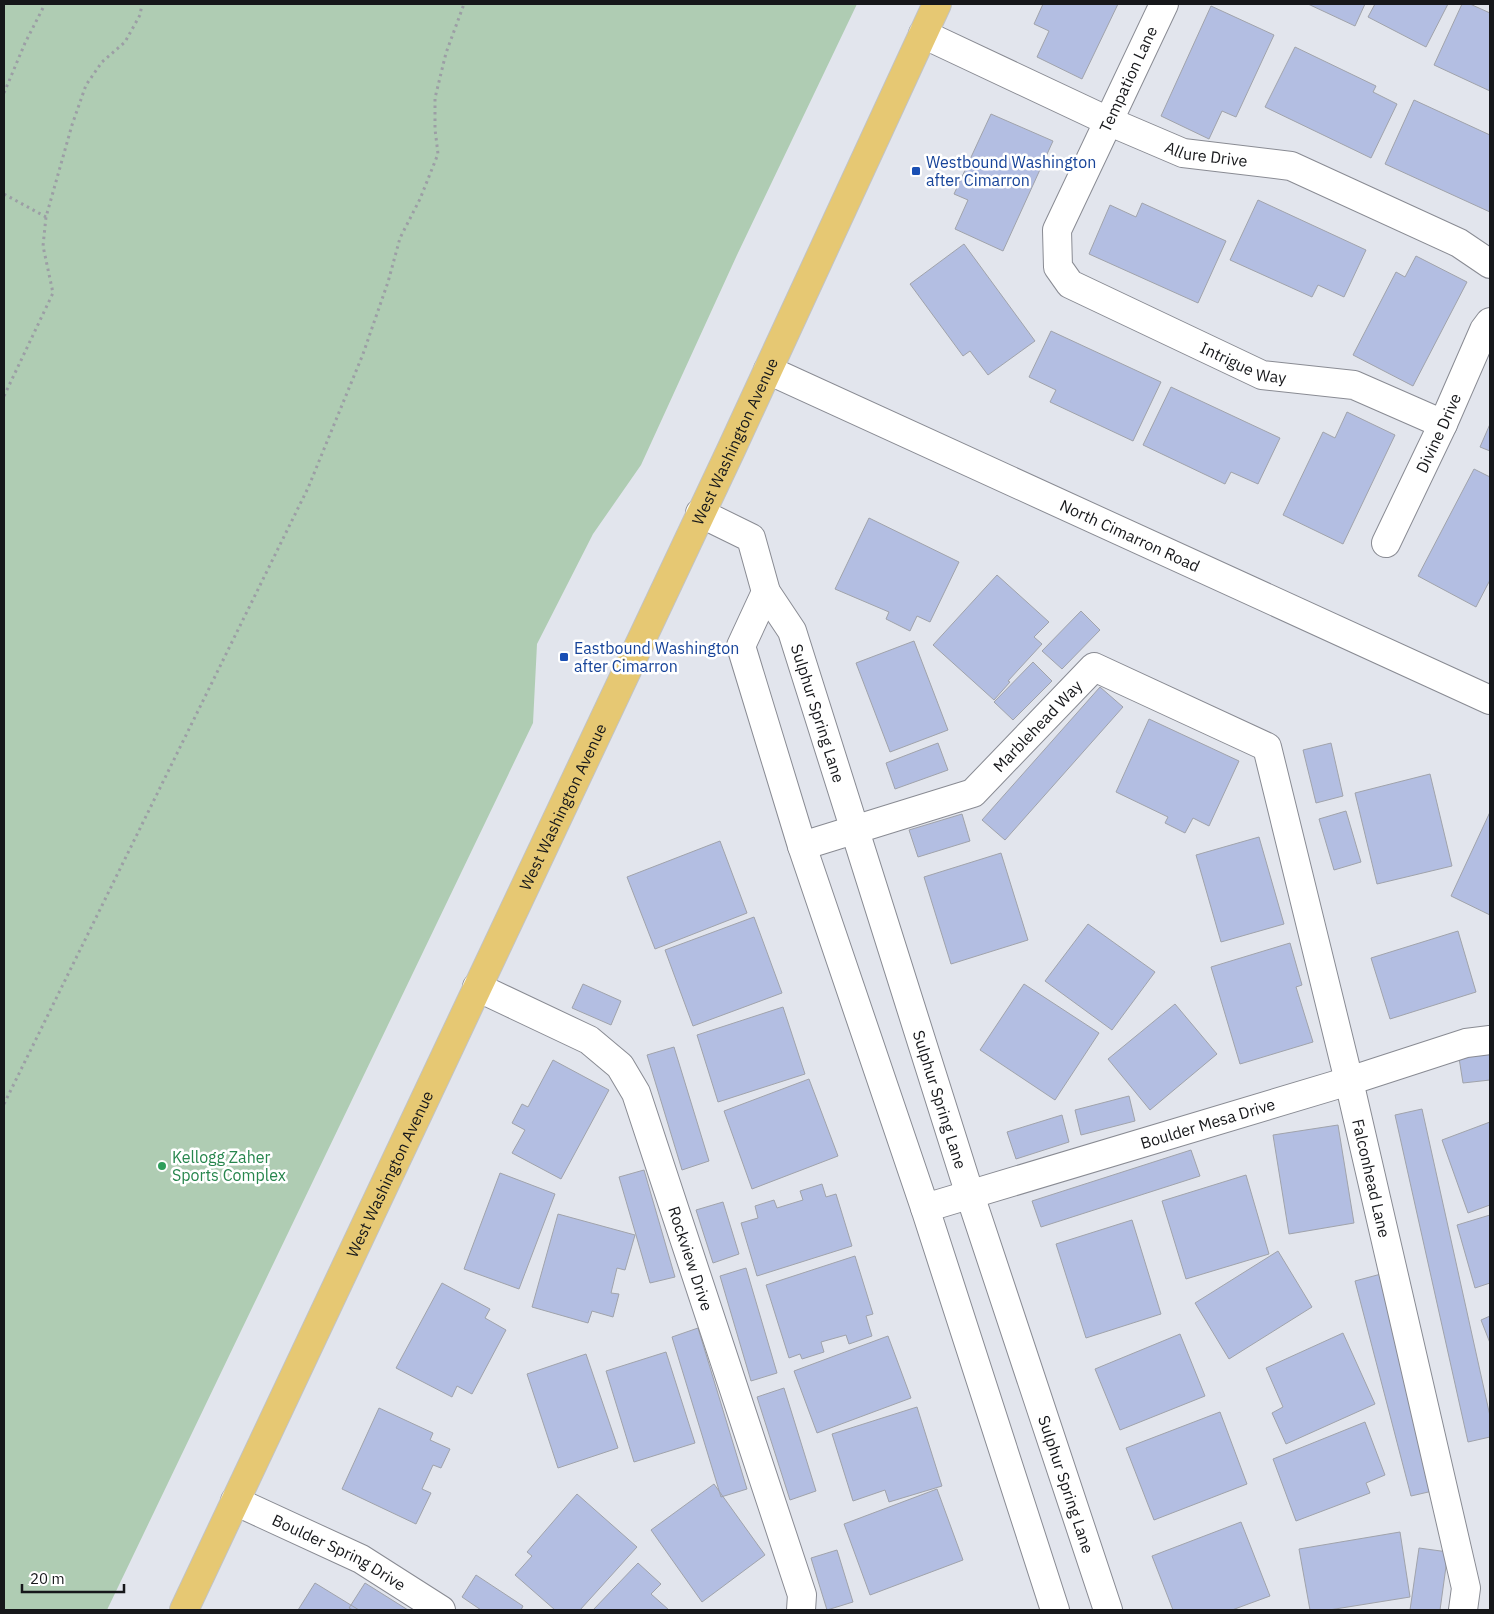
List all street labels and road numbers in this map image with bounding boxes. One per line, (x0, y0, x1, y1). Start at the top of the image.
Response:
street label: Tempation Lane (1095, 23, 1161, 135)
street label: Allure Drive (1162, 136, 1249, 171)
street label: Intrigue Way (1197, 337, 1287, 388)
street label: West Washington Avenue (687, 354, 782, 528)
street label: Divine Drive (1411, 390, 1465, 476)
street label: North Cimarron Road (1057, 495, 1203, 576)
street label: Sulphur Spring Lane (787, 642, 849, 785)
street label: Marblehead Way (989, 676, 1086, 776)
street label: West Washington Avenue (515, 720, 611, 893)
street label: Sulphur Spring Lane (909, 1028, 971, 1171)
street label: West Washington Avenue (342, 1087, 438, 1261)
street label: Boulder Mesa Drive (1138, 1094, 1278, 1153)
street label: Falconhead Lane (1348, 1117, 1395, 1240)
street label: Rockview Drive (664, 1203, 717, 1314)
street label: Sulphur Spring Lane (1034, 1413, 1098, 1556)
street label: Boulder Spring Drive (269, 1510, 410, 1595)

